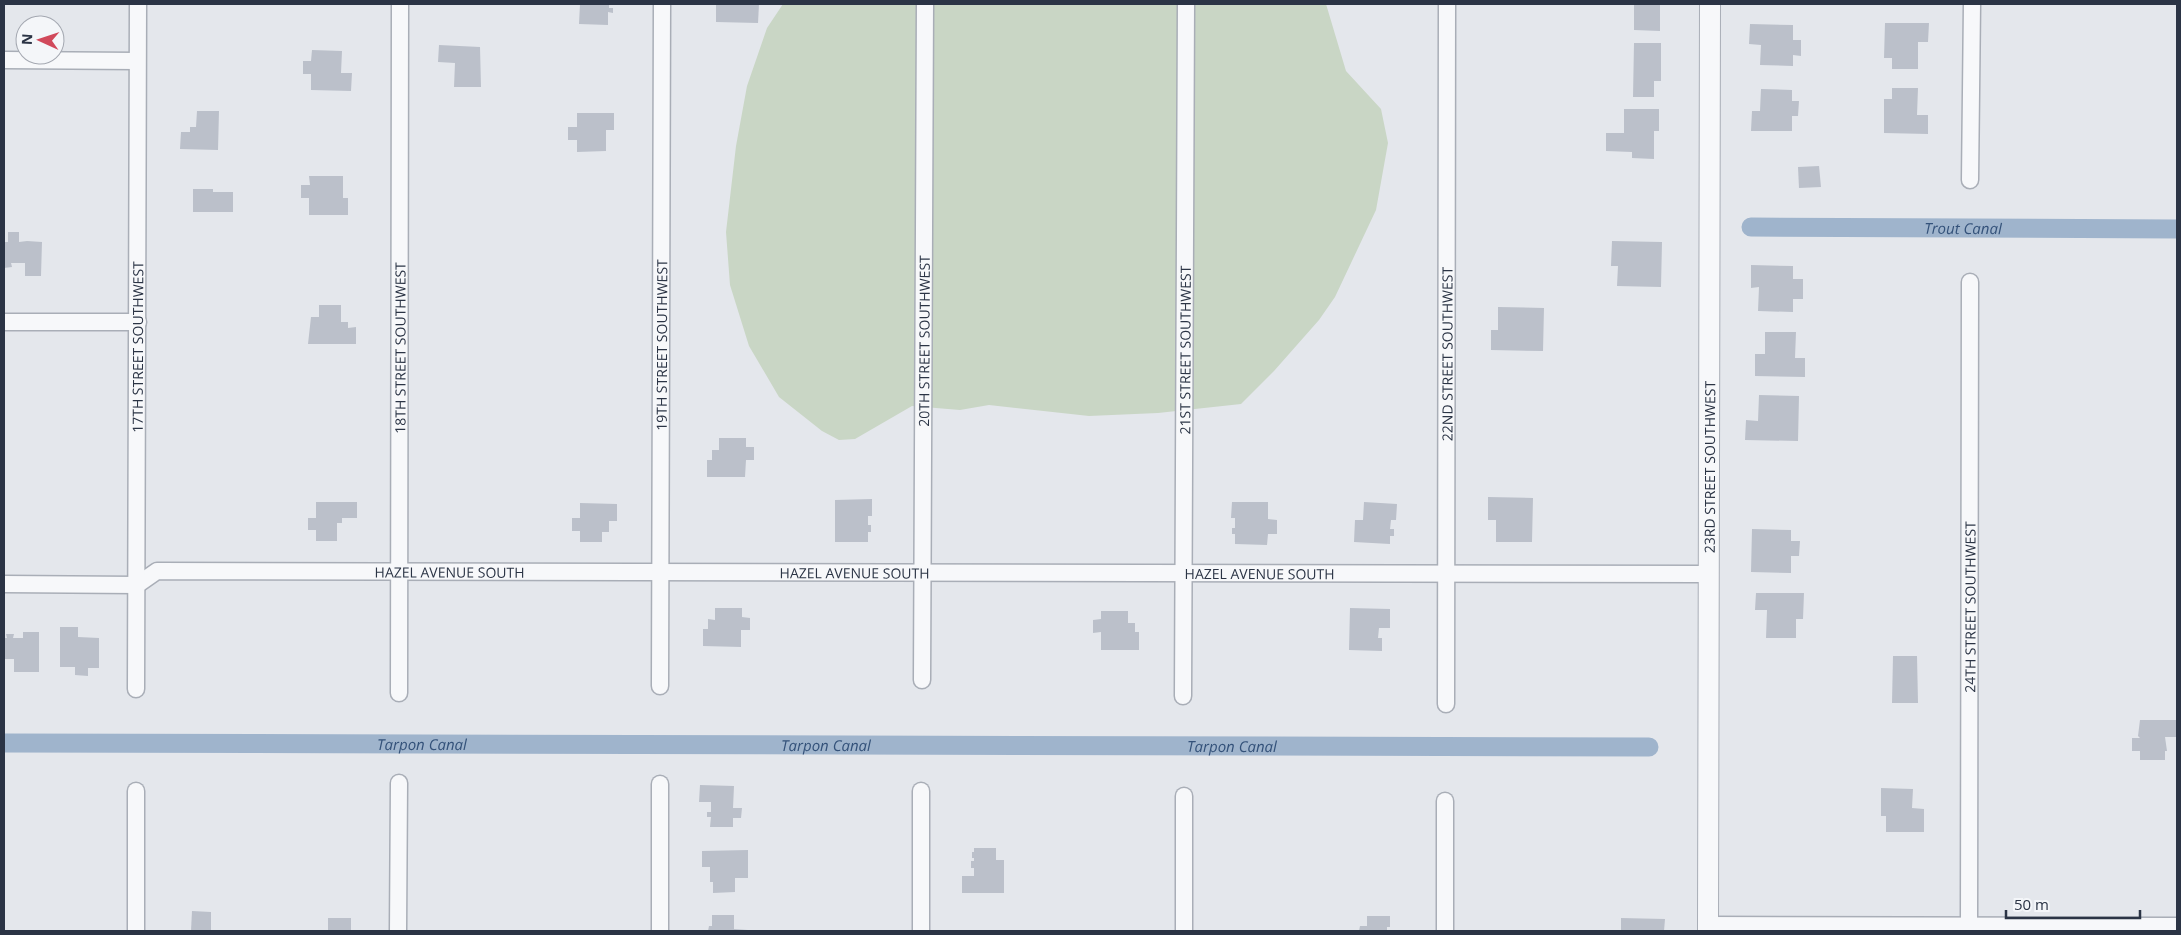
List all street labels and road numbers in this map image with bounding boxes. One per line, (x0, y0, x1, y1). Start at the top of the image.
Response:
street label: 20TH STREET SOUTHWEST (914, 255, 933, 427)
street label: 19TH STREET SOUTHWEST (651, 259, 671, 431)
street label: 17TH STREET SOUTHWEST (127, 261, 147, 433)
street label: 18TH STREET SOUTHWEST (390, 262, 409, 434)
street label: 21ST STREET SOUTHWEST (1175, 265, 1194, 435)
street label: 22ND STREET SOUTHWEST (1437, 267, 1456, 441)
street label: 23RD STREET SOUTHWEST (1699, 380, 1719, 553)
street label: 24TH STREET SOUTHWEST (1960, 521, 1979, 693)
street label: HAZEL AVENUE SOUTH (375, 562, 525, 581)
street label: HAZEL AVENUE SOUTH (780, 563, 930, 582)
street label: HAZEL AVENUE SOUTH (1185, 563, 1335, 583)

